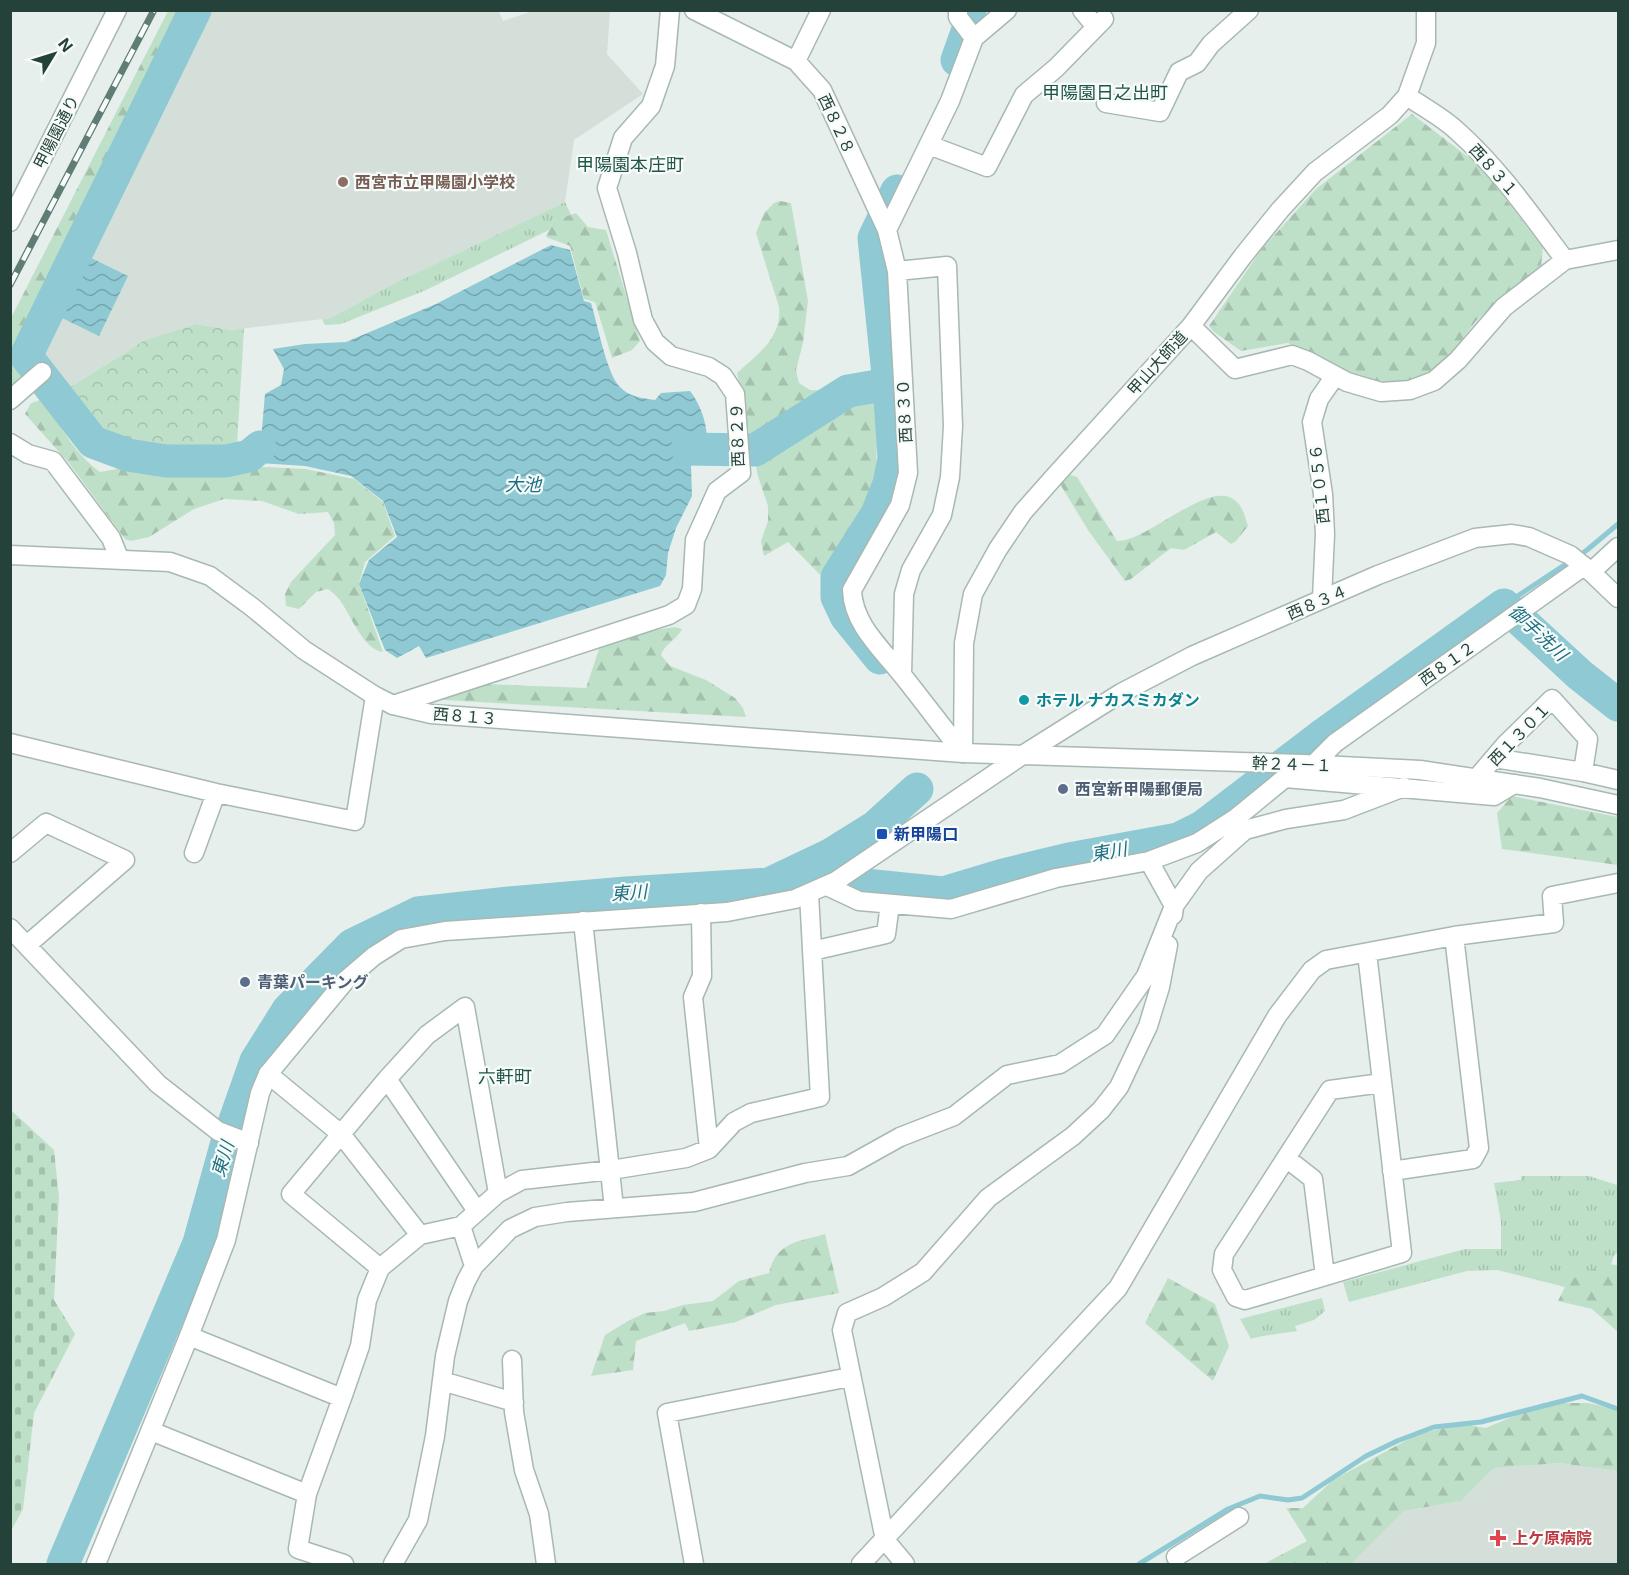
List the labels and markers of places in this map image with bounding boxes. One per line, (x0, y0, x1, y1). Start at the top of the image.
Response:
place label: 西宮市立甲陽園小学校 (355, 172, 515, 192)
marker: 西宮市立甲陽園小学校 (336, 175, 350, 189)
place label: ホテル ナカスミカダン (1036, 690, 1200, 710)
marker: ホテル ナカスミカダン (1017, 693, 1031, 707)
place label: 西宮新甲陽郵便局 (1075, 779, 1203, 799)
marker: 西宮新甲陽郵便局 (1056, 782, 1070, 796)
place label: 新甲陽口 (894, 824, 958, 844)
marker: 新甲陽口 (875, 827, 889, 841)
place label: 青葉パーキング (257, 972, 369, 992)
marker: 青葉パーキング (238, 975, 252, 989)
place label: 上ケ原病院 (1512, 1528, 1592, 1548)
marker: 上ケ原病院 (1489, 1529, 1507, 1547)

